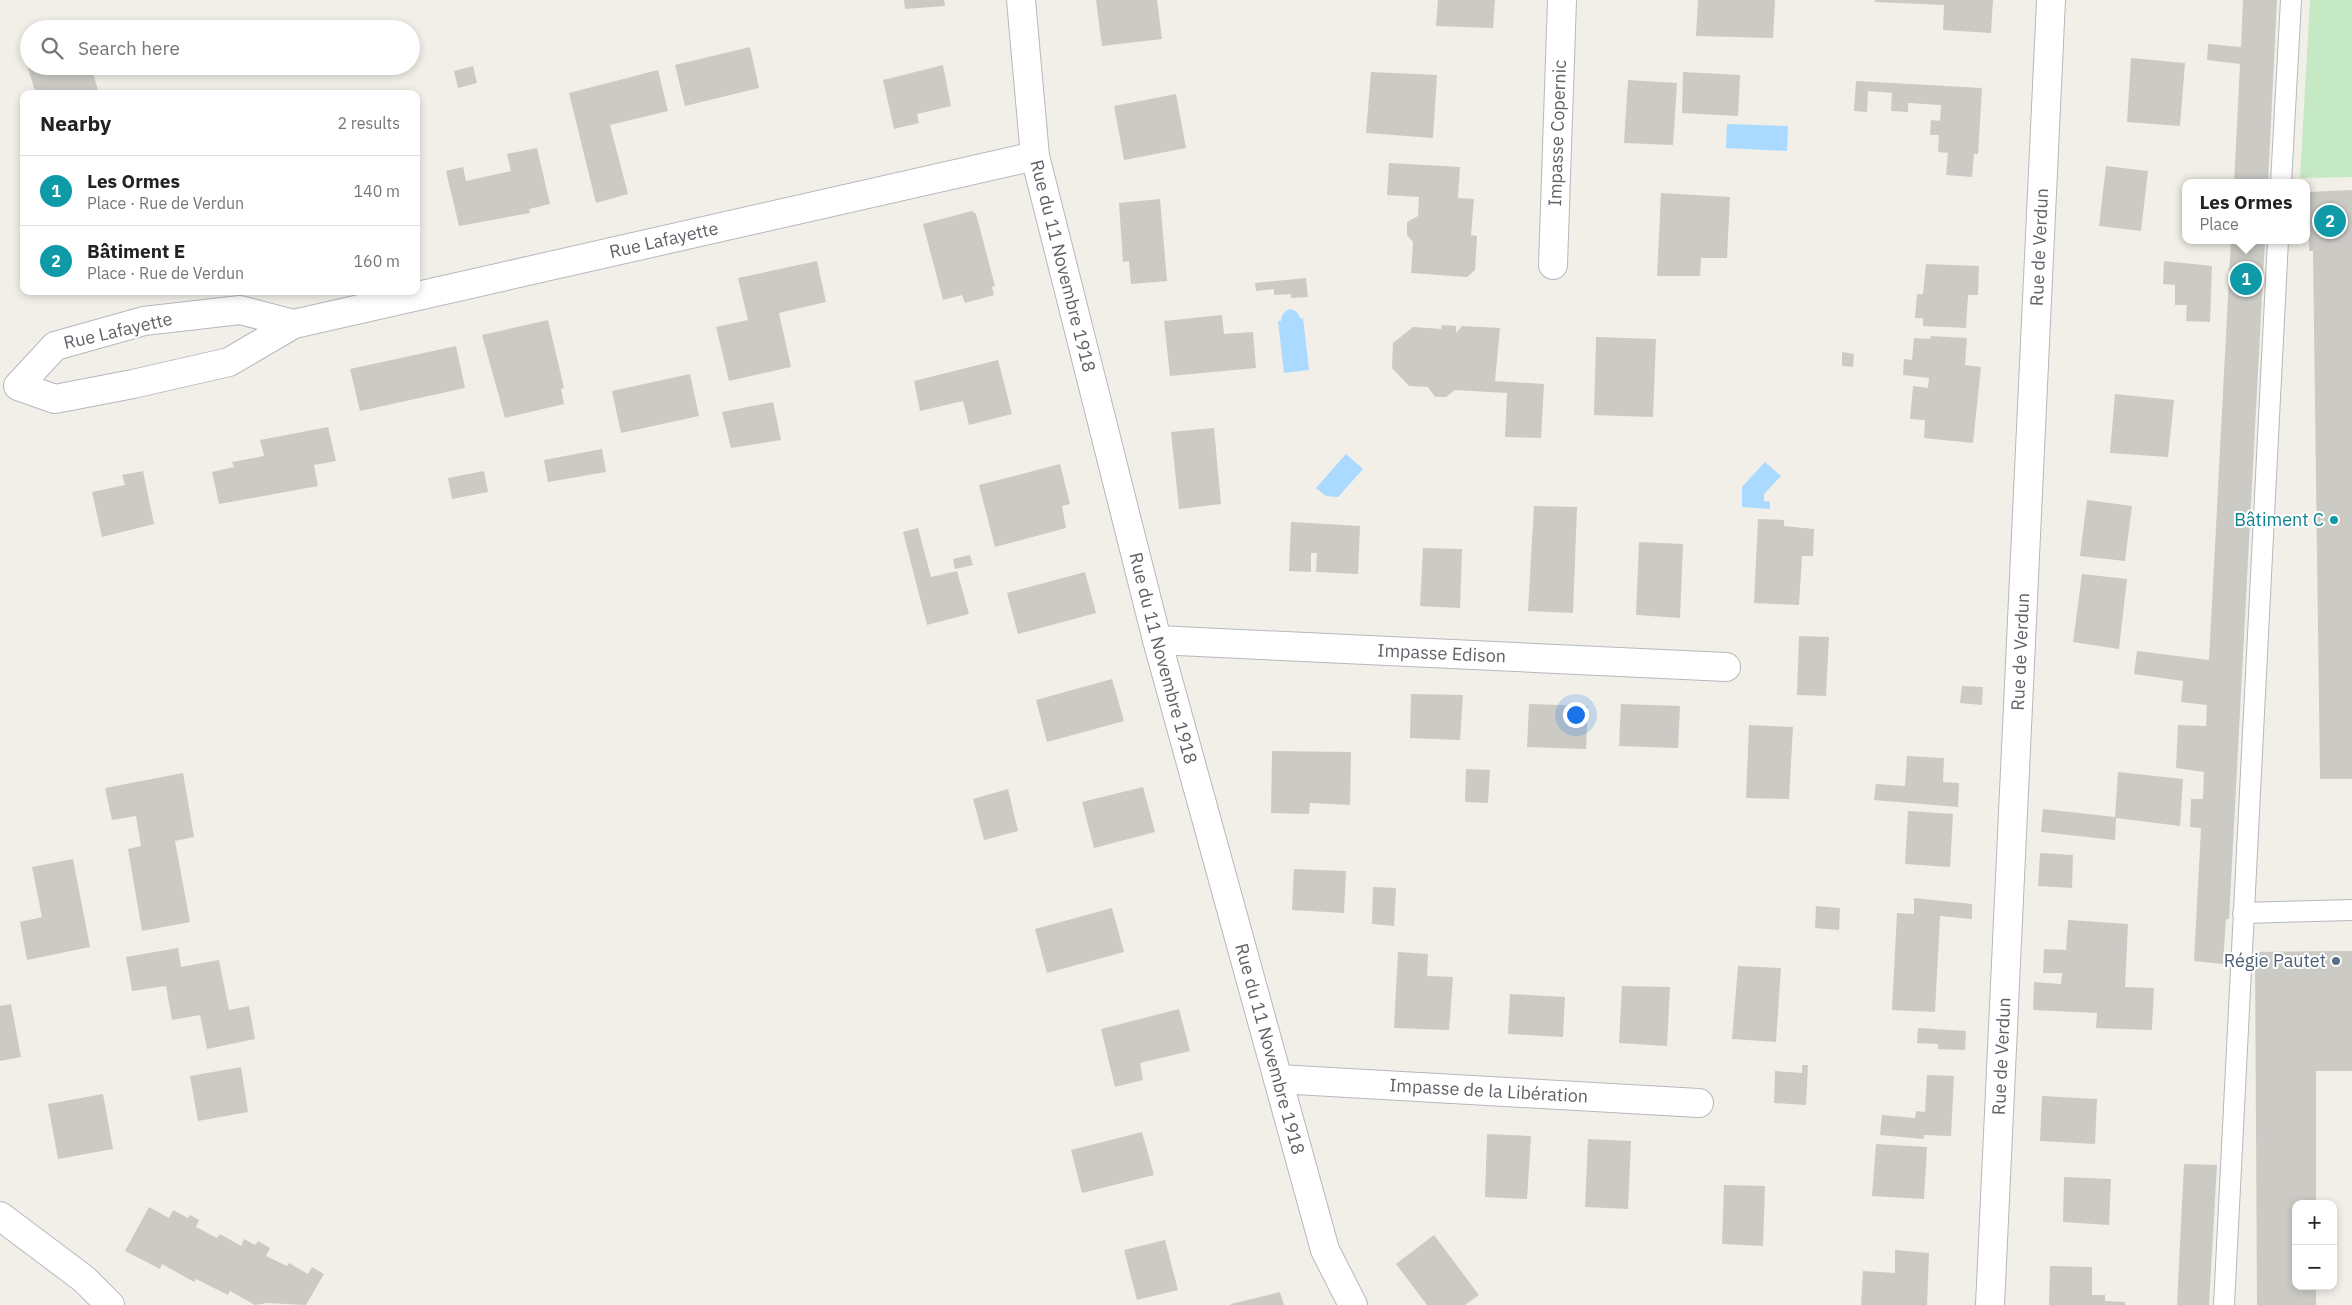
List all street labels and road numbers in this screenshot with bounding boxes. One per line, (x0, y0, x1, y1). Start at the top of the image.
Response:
street label: Impasse Copernic (1543, 59, 1571, 207)
street label: Rue du 11 Novembre 1918 (1025, 157, 1101, 374)
street label: Rue de Verdun (2025, 188, 2053, 307)
street label: Rue Lafayette (607, 216, 721, 263)
street label: Rue Lafayette (61, 307, 175, 354)
street label: Rue du 11 Novembre 1918 (1124, 550, 1203, 767)
street label: Rue de Verdun (2006, 592, 2034, 711)
street label: Impasse Edison (1377, 638, 1507, 668)
street label: Rue du 11 Novembre 1918 (1230, 941, 1310, 1157)
street label: Rue de Verdun (1987, 997, 2015, 1116)
street label: Impasse de la Libération (1389, 1073, 1589, 1108)

